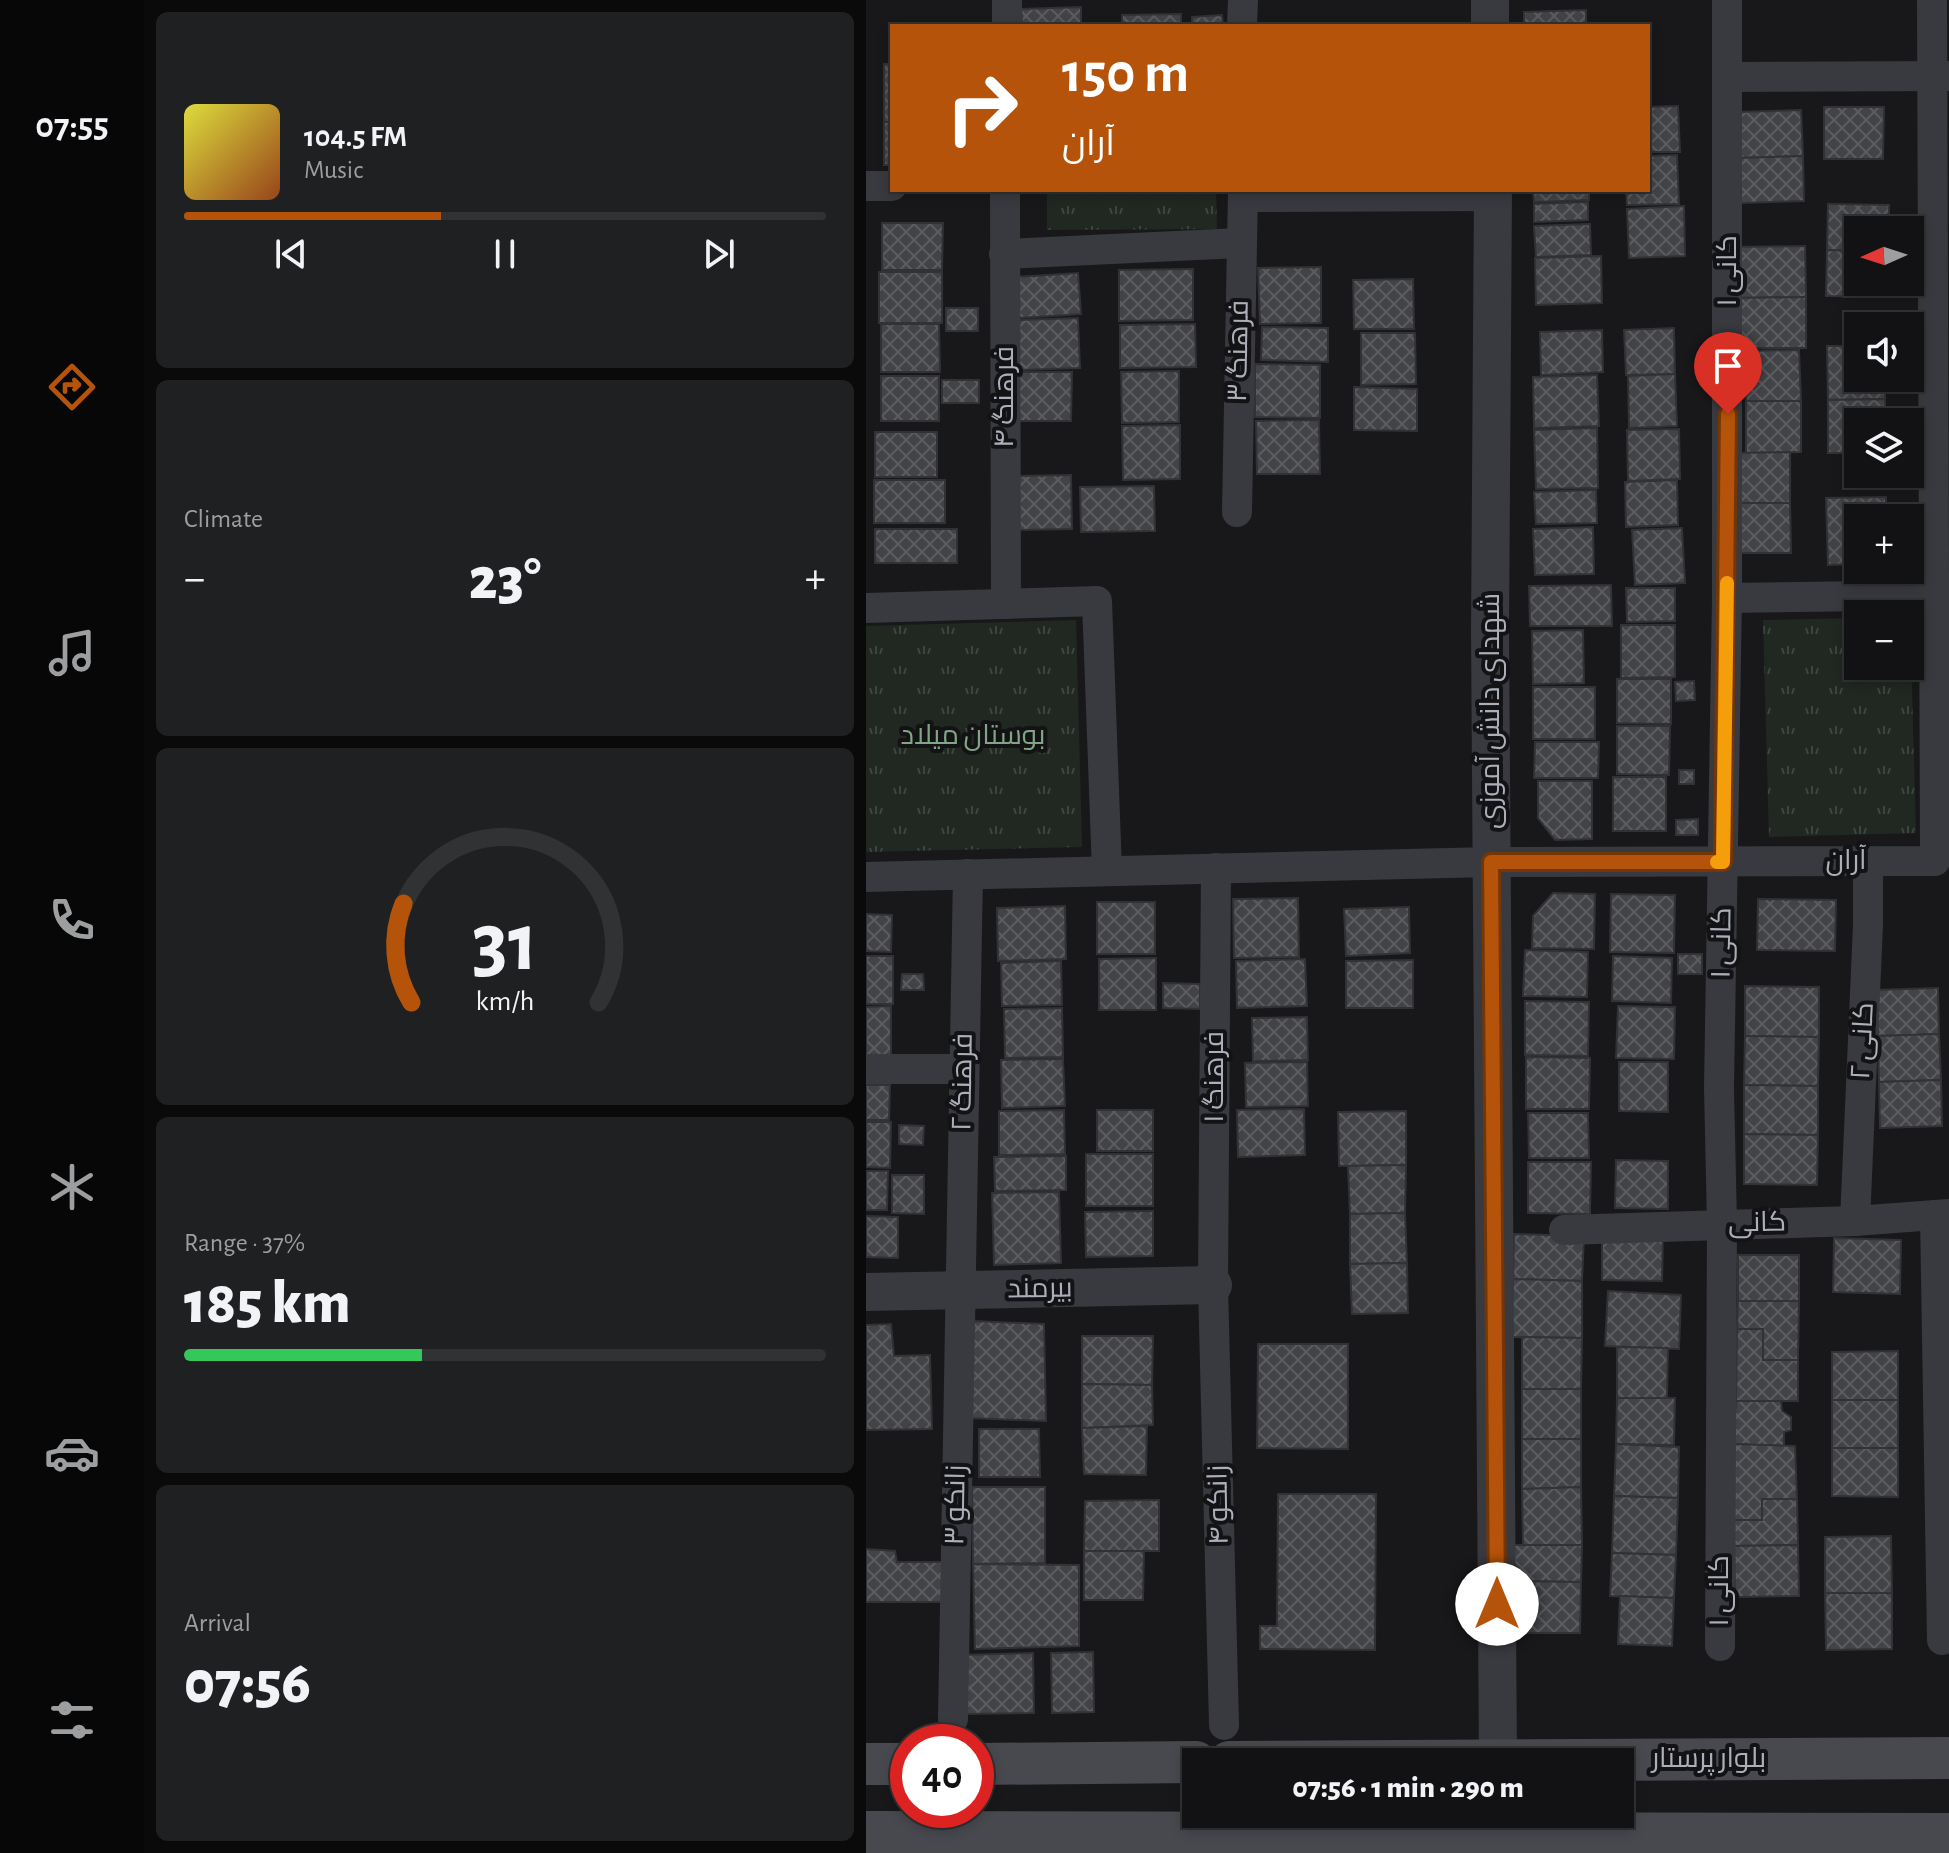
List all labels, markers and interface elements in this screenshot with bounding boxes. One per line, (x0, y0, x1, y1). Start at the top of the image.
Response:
text: 150 m (1062, 46, 1189, 102)
icon: right (930, 56, 1034, 160)
text: 07:55 (35, 108, 109, 144)
text: 104.5 FM (304, 122, 407, 152)
text: آران (1062, 126, 1115, 162)
text: Music (304, 157, 363, 183)
north arrow (1844, 216, 1924, 296)
map controls (1844, 216, 1924, 680)
icon: previous (269, 232, 313, 276)
icon: pause (483, 232, 527, 276)
icon: next (697, 232, 741, 276)
street label: کانی ۱ (1714, 235, 1743, 307)
street label: فرهنگ ۳ (1224, 300, 1254, 402)
button: sound (1844, 312, 1924, 392)
pin (1694, 332, 1762, 414)
icon: arrive (1706, 344, 1750, 388)
street label: فرهنگ ۴ (991, 346, 1019, 448)
icon: directions (44, 359, 100, 415)
button: layers (1844, 408, 1924, 488)
button: + (1844, 504, 1924, 584)
text: Climate (184, 506, 263, 532)
text: 23° (469, 550, 541, 610)
text: − (184, 557, 205, 601)
text: + (805, 557, 826, 601)
street label: شهدای دانش آموزی (1474, 593, 1506, 829)
button: − (1844, 600, 1924, 680)
icon: music (44, 625, 100, 681)
park label: بوستان میلاد (900, 722, 1046, 751)
street label: آران (1825, 844, 1867, 876)
icon: phone (44, 892, 100, 948)
text: 31 (472, 901, 538, 985)
street label: کانی ۱ (1707, 907, 1738, 979)
text: km/h (476, 987, 534, 1016)
street label: کانی ۲ (1847, 1002, 1880, 1080)
street label: فرهنگ ۱ (1201, 1031, 1229, 1123)
street label: فرهنگ ۲ (948, 1033, 978, 1131)
icon: climate (44, 1159, 100, 1215)
street label: کانی (1728, 1208, 1786, 1239)
text: Range · 37% (184, 1230, 305, 1256)
text: 185 km (184, 1274, 351, 1334)
street label: بیرمند (1007, 1274, 1073, 1304)
icon: car (44, 1425, 100, 1481)
street label: زانکو ۳ (941, 1464, 971, 1546)
street label: زانکو ۴ (1204, 1465, 1234, 1545)
street label: کانی ۱ (1706, 1555, 1735, 1627)
position arrow (1455, 1562, 1539, 1646)
text: Arrival (184, 1610, 251, 1636)
text: 07:56 (184, 1654, 311, 1714)
icon: filters (44, 1692, 100, 1748)
speed limit sign: 40 (890, 1724, 994, 1828)
street label: بلوار پرستار (1650, 1745, 1766, 1776)
text: 07:56 · 1 min · 290 m (1292, 1773, 1524, 1803)

